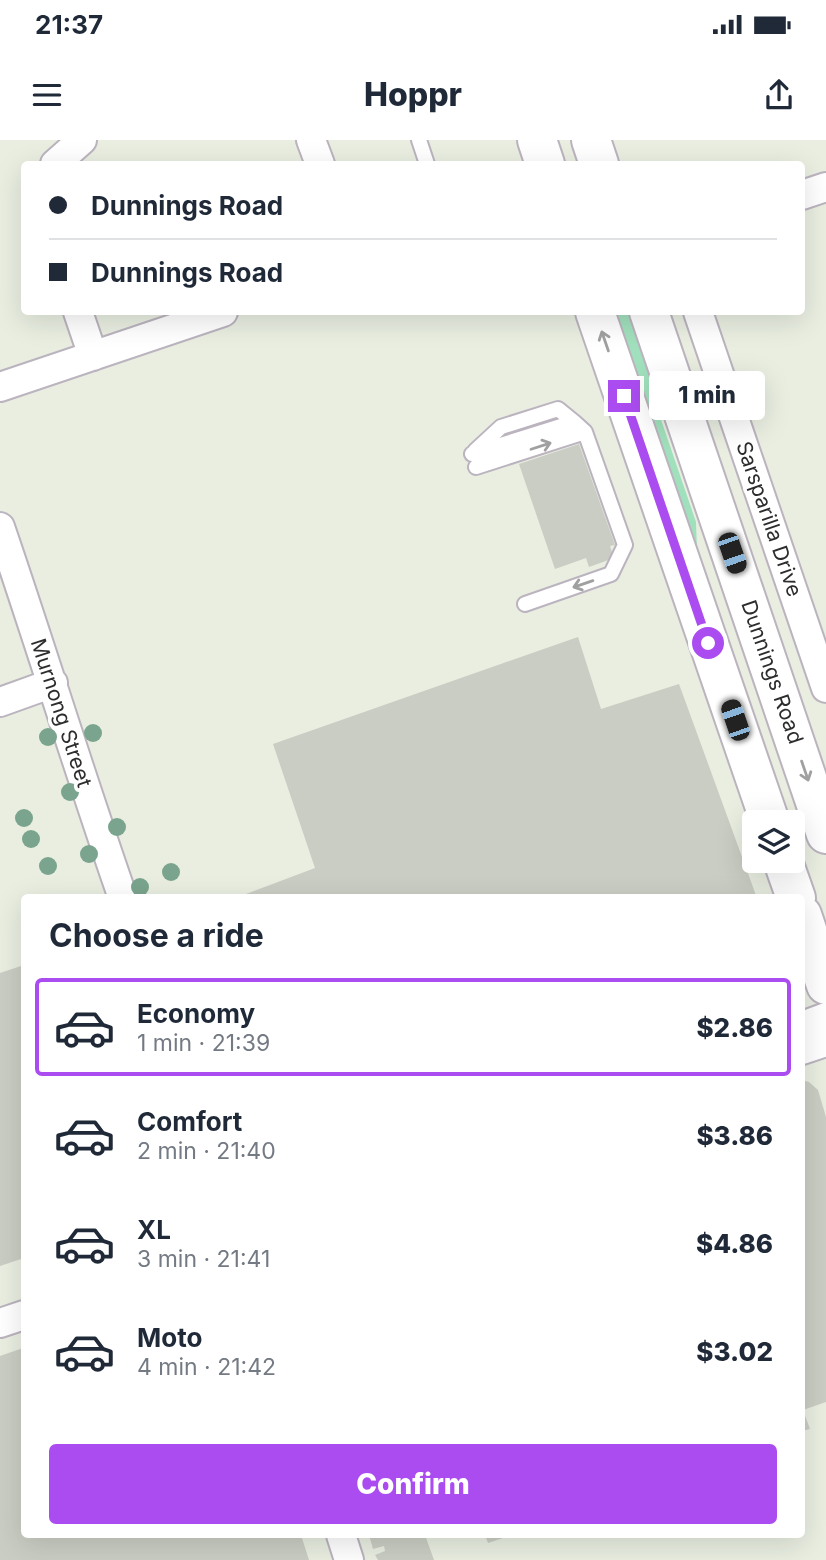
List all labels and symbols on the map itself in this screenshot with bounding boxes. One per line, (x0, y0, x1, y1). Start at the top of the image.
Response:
one-way arrow (598, 330, 610, 352)
callout: 1 min (648, 372, 764, 420)
route end (608, 380, 640, 412)
street label: Sarsparilla Drive (731, 438, 808, 600)
one-way arrow (530, 439, 552, 452)
car (716, 530, 749, 576)
one-way arrow (572, 579, 594, 591)
street label: Dunnings Road (736, 597, 809, 747)
route start (692, 627, 724, 659)
street label: Murnong Street (26, 635, 97, 791)
car (719, 697, 752, 743)
one-way arrow (800, 759, 812, 781)

